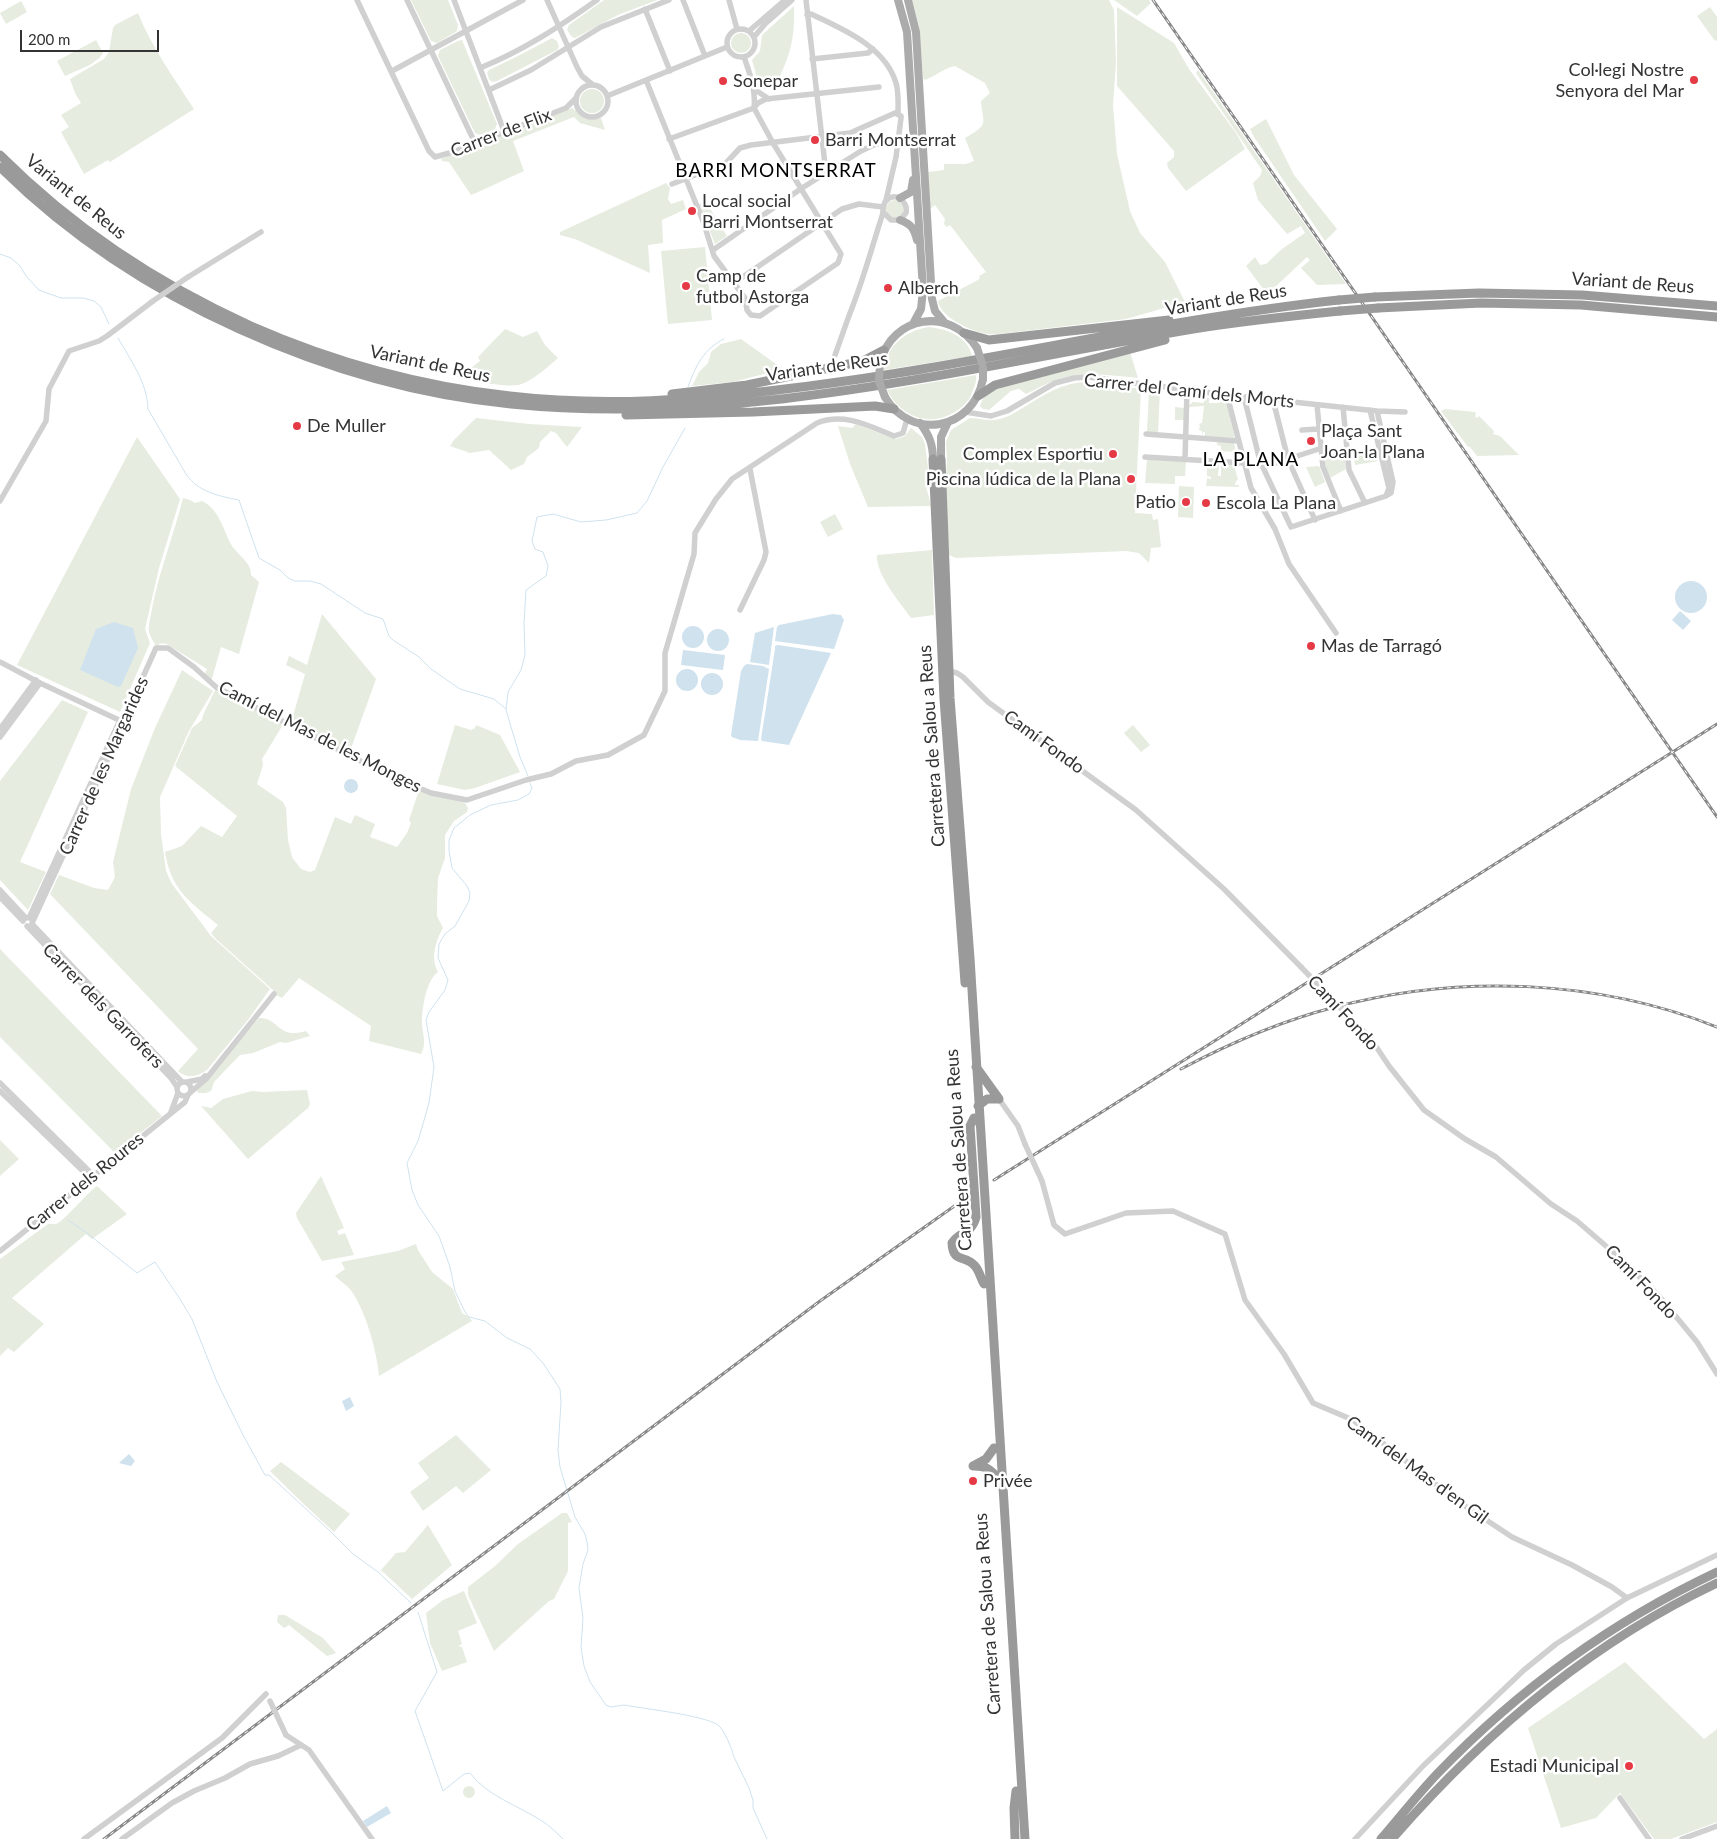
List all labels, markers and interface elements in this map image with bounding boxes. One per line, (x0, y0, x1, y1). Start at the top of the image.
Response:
scale bar (22, 20, 161, 52)
text: 200 m (28, 30, 70, 48)
place label: Col·legi Nostre Senyora del Mar (1555, 59, 1684, 102)
place label: Sonepar (733, 70, 798, 92)
marker: Col·legi Nostre Senyora del Mar (1688, 74, 1700, 86)
marker: Sonepar (717, 75, 729, 87)
street label: Carrer de Flix (448, 104, 554, 162)
place label: Barri Montserrat (825, 129, 956, 151)
marker: Barri Montserrat (809, 134, 821, 146)
street label: Variant de Reus (21, 150, 131, 244)
district label: BARRI MONTSERRAT (673, 160, 879, 182)
place label: Local social Barri Montserrat (702, 190, 833, 232)
marker: Local social Barri Montserrat (686, 205, 698, 217)
place label: Camp de futbol Astorga (696, 265, 809, 308)
street label: Variant de Reus (1571, 268, 1695, 298)
place label: Alberch (898, 277, 959, 299)
marker: Camp de futbol Astorga (680, 280, 692, 292)
street label: Variant de Reus (1164, 280, 1288, 320)
marker: Alberch (882, 282, 894, 294)
street label: Variant de Reus (368, 341, 492, 387)
street label: Variant de Reus (765, 348, 889, 386)
street label: Carrer del Camí dels Morts (1083, 369, 1295, 413)
place label: De Muller (307, 415, 386, 437)
marker: De Muller (291, 420, 303, 432)
place label: Plaça Sant Joan-la Plana (1321, 420, 1425, 462)
marker: Plaça Sant Joan-la Plana (1305, 435, 1317, 447)
place label: Complex Esportiu (963, 443, 1103, 465)
marker: Complex Esportiu (1107, 448, 1119, 460)
district label: LA PLANA (1202, 449, 1300, 471)
place label: Piscina lúdica de la Plana (926, 468, 1121, 490)
marker: Piscina lúdica de la Plana (1125, 473, 1137, 485)
place label: Patio (1135, 491, 1176, 513)
place label: Escola La Plana (1216, 492, 1336, 514)
marker: Patio (1180, 496, 1192, 508)
marker: Escola La Plana (1200, 497, 1212, 509)
place label: Mas de Tarragó (1321, 635, 1442, 657)
marker: Mas de Tarragó (1305, 640, 1317, 652)
street label: Carretera de Salou a Reus (914, 644, 950, 848)
street label: Carrer de les Margarides (55, 673, 153, 859)
street label: Camí del Mas de les Monges (215, 676, 425, 798)
street label: Camí Fondo (999, 705, 1089, 779)
street label: Carrer dels Garrofers (38, 939, 168, 1073)
street label: Camí Fondo (1303, 971, 1383, 1055)
street label: Carretera de Salou a Reus (941, 1048, 977, 1252)
street label: Carrer dels Roures (22, 1128, 148, 1236)
street label: Camí Fondo (1600, 1240, 1682, 1324)
street label: Camí del Mas d'en Gil (1342, 1411, 1492, 1529)
place label: Privée (983, 1470, 1033, 1492)
marker: Privée (967, 1475, 979, 1487)
street label: Carretera de Salou a Reus (970, 1512, 1006, 1716)
place label: Estadi Municipal (1489, 1755, 1619, 1777)
marker: Estadi Municipal (1623, 1760, 1635, 1772)

